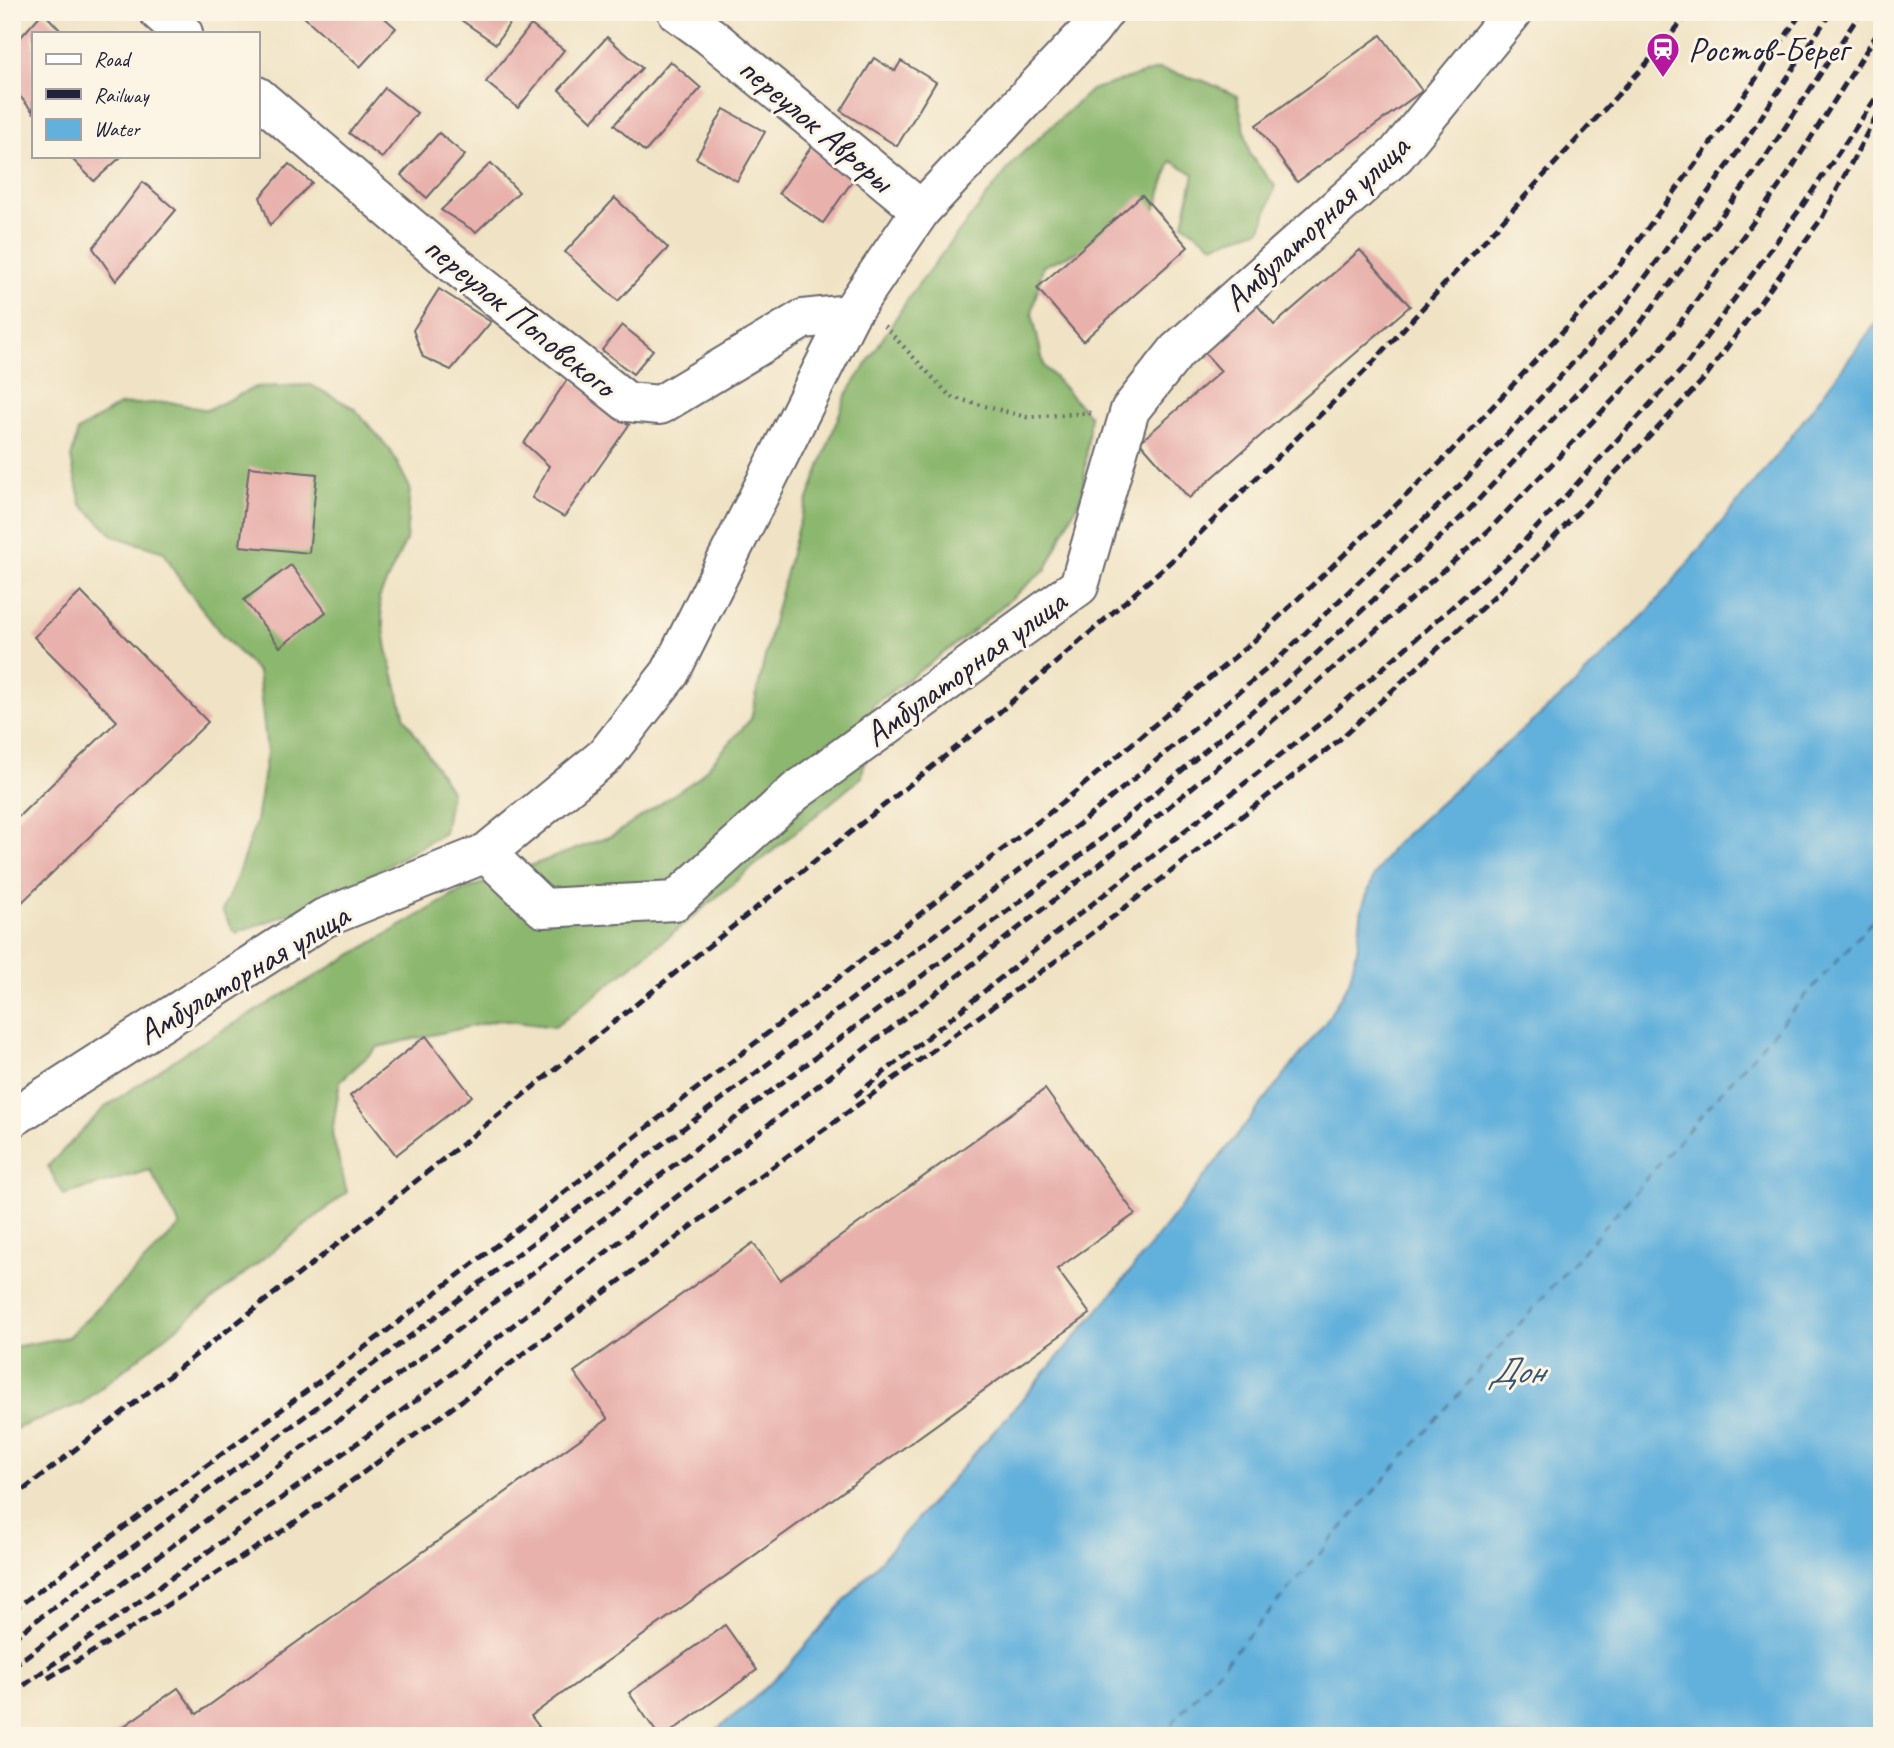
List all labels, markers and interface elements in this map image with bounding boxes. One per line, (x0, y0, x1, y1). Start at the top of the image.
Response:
place label: Ростов-Берег (1688, 27, 1853, 72)
station icon: Ростов-Берег (1644, 30, 1682, 79)
legend (32, 32, 259, 158)
text: Road (94, 46, 133, 72)
street label: переулок Авроры (729, 46, 905, 204)
text: Railway (94, 82, 150, 108)
text: Water (94, 116, 141, 142)
street label: Амбулаторная улица (1213, 124, 1420, 321)
street label: переулок Поповского (415, 225, 628, 410)
street label: Амбулаторная улица (855, 578, 1077, 757)
street label: Амбулаторная улица (129, 892, 359, 1055)
water label: Дон (1487, 1347, 1549, 1394)

